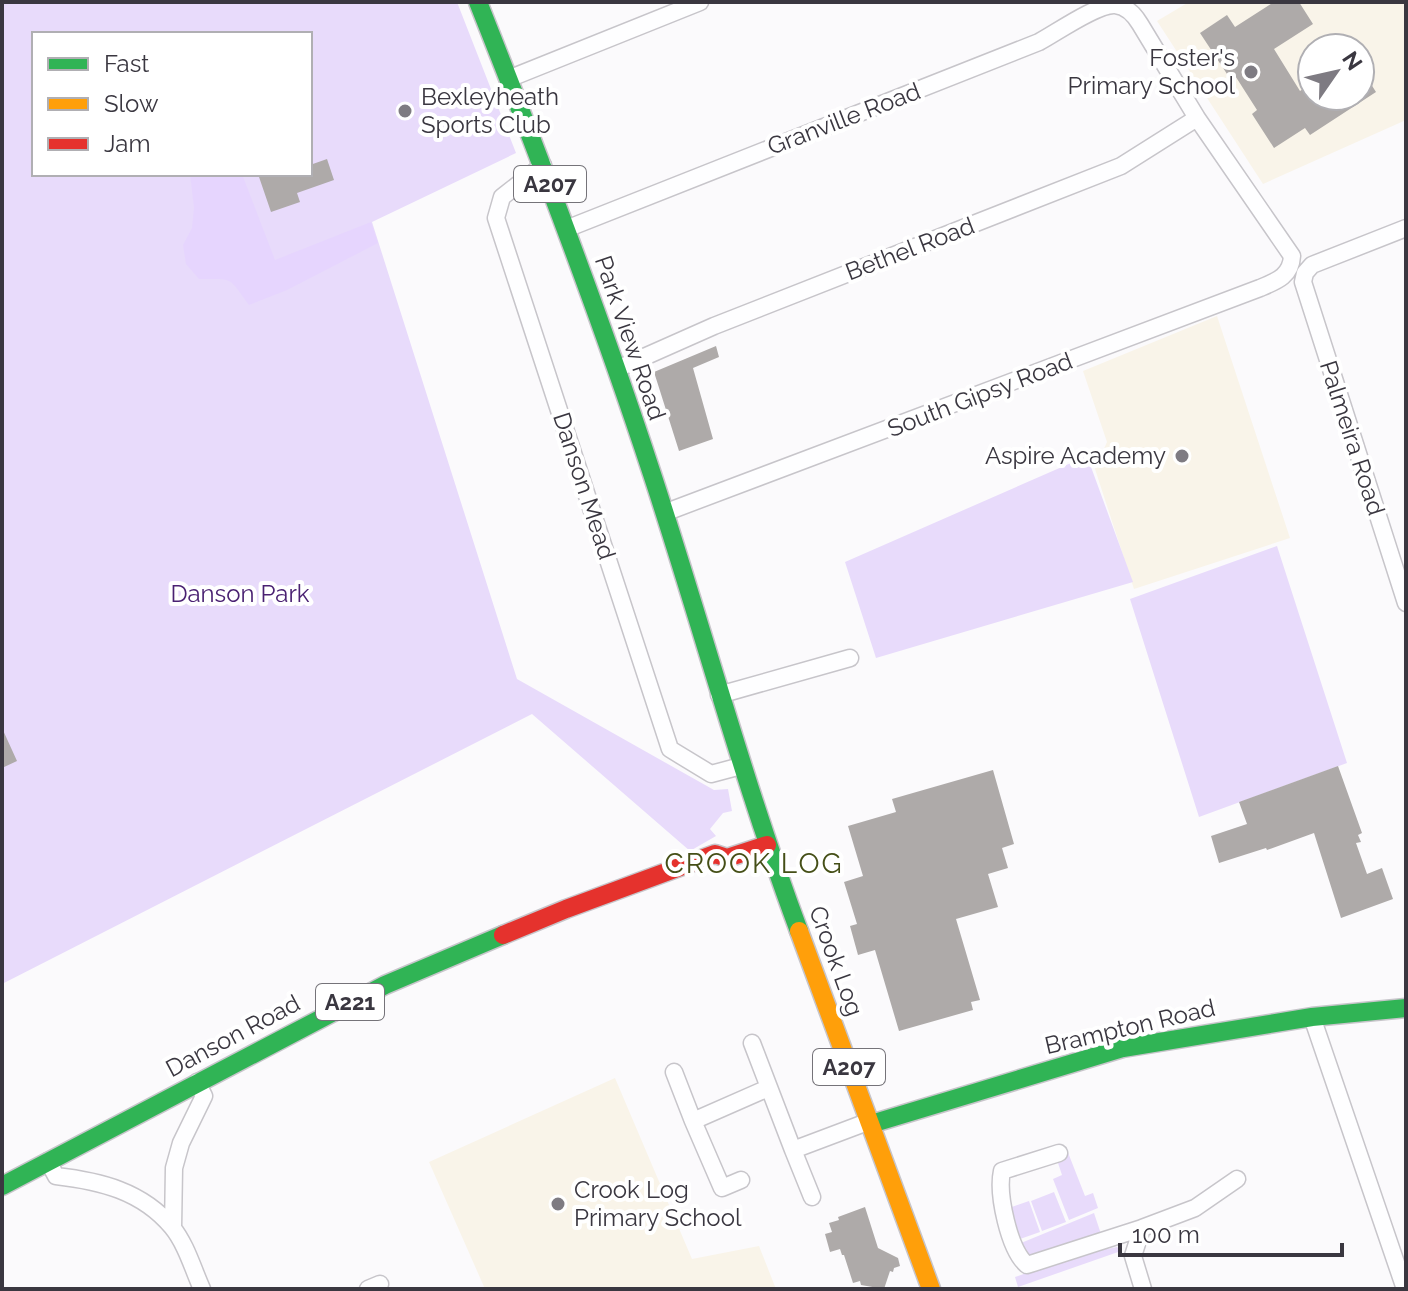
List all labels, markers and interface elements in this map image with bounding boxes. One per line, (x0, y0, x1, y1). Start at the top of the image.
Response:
legend (32, 32, 312, 176)
north arrow (1296, 32, 1376, 112)
place label: Foster's Primary School (1068, 43, 1235, 100)
text: N (1337, 47, 1368, 75)
text: Fast (104, 49, 149, 78)
marker: Foster's Primary School (1242, 63, 1260, 81)
street label: Granville Road (763, 76, 924, 161)
place label: Bexleyheath Sports Club (421, 82, 559, 139)
text: Slow (104, 89, 159, 118)
marker: Bexleyheath Sports Club (396, 102, 414, 120)
text: Jam (104, 129, 150, 158)
road number: A207 (514, 166, 586, 202)
street label: Bethel Road (841, 211, 978, 286)
street label: Park View Road (589, 252, 672, 424)
street label: South Gipsy Road (883, 346, 1076, 443)
street label: Palmeira Road (1314, 357, 1391, 519)
street label: Danson Mead (547, 409, 622, 563)
place label: Aspire Academy (985, 441, 1166, 470)
marker: Aspire Academy (1173, 447, 1191, 465)
park label: Danson Park (170, 579, 310, 608)
district label: CROOK LOG (665, 847, 843, 880)
street label: Crook Log (803, 902, 870, 1020)
road number: A221 (316, 984, 384, 1020)
street label: Danson Road (161, 988, 305, 1083)
street label: Brampton Road (1042, 993, 1218, 1060)
road number: A207 (813, 1049, 885, 1085)
place label: Crook Log Primary School (574, 1175, 742, 1232)
marker: Crook Log Primary School (549, 1195, 567, 1213)
scale bar (1120, 1207, 1342, 1257)
text: 100 m (1132, 1220, 1200, 1249)

